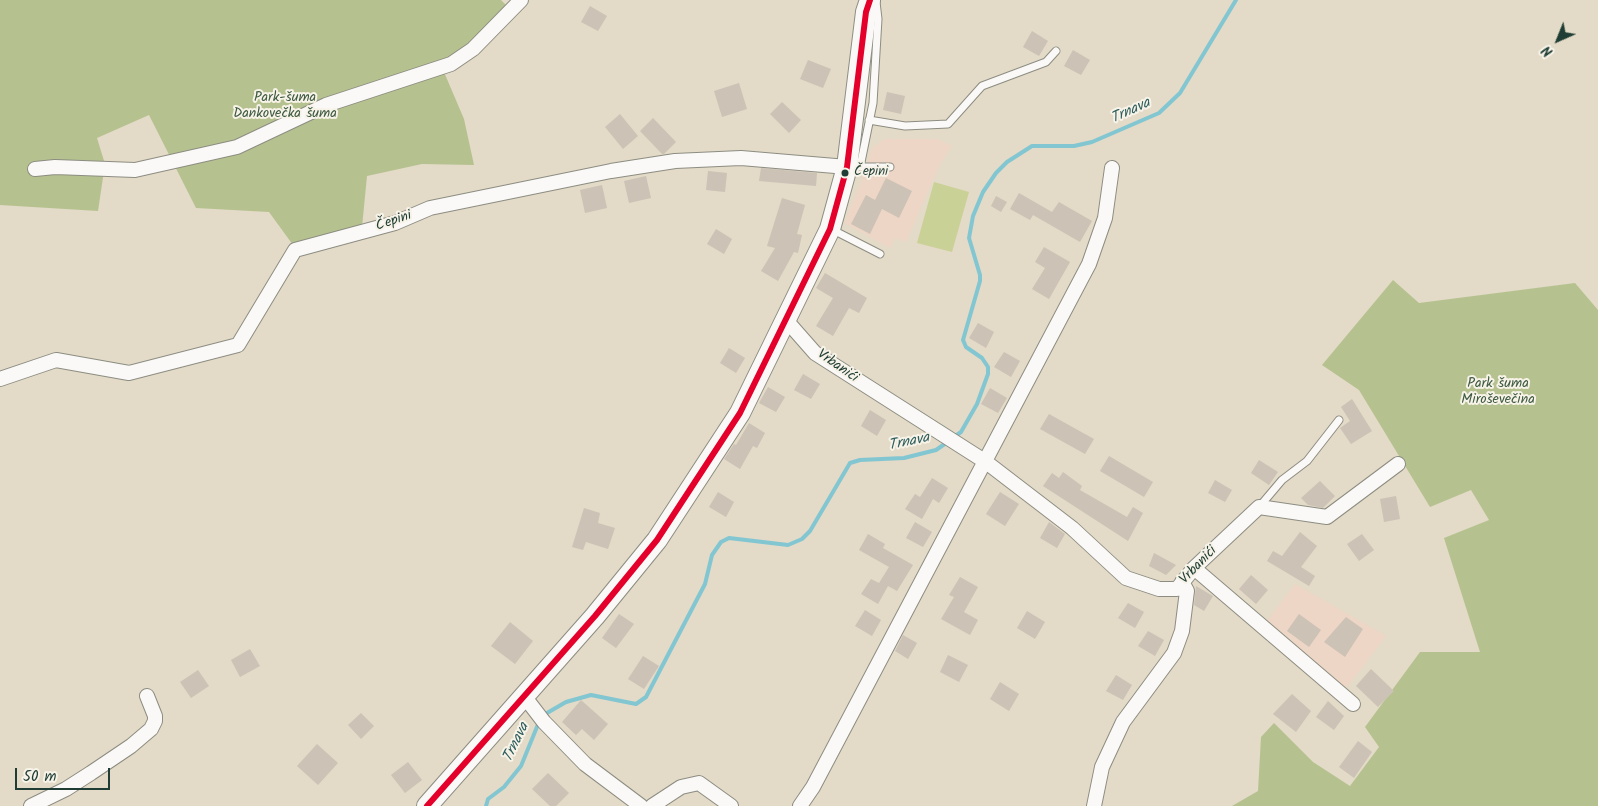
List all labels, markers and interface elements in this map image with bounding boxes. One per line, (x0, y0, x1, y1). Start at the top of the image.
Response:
north arrow (1533, 15, 1583, 65)
text: N (1537, 40, 1558, 62)
park label: Park-šuma Dankovečka šuma (233, 91, 337, 124)
water label: Trnava (1108, 95, 1154, 129)
place label: Čepini (854, 165, 888, 181)
marker: Čepini (840, 168, 850, 178)
street label: Čepini (374, 208, 414, 236)
street label: Vrbanići (813, 347, 861, 387)
park label: Park šuma Miroševečina (1461, 377, 1535, 410)
water label: Trnava (887, 430, 931, 456)
street label: Vrbanići (1177, 543, 1221, 589)
water label: Trnava (500, 720, 534, 766)
scale bar (18, 758, 112, 790)
text: 50 m (23, 765, 57, 789)

